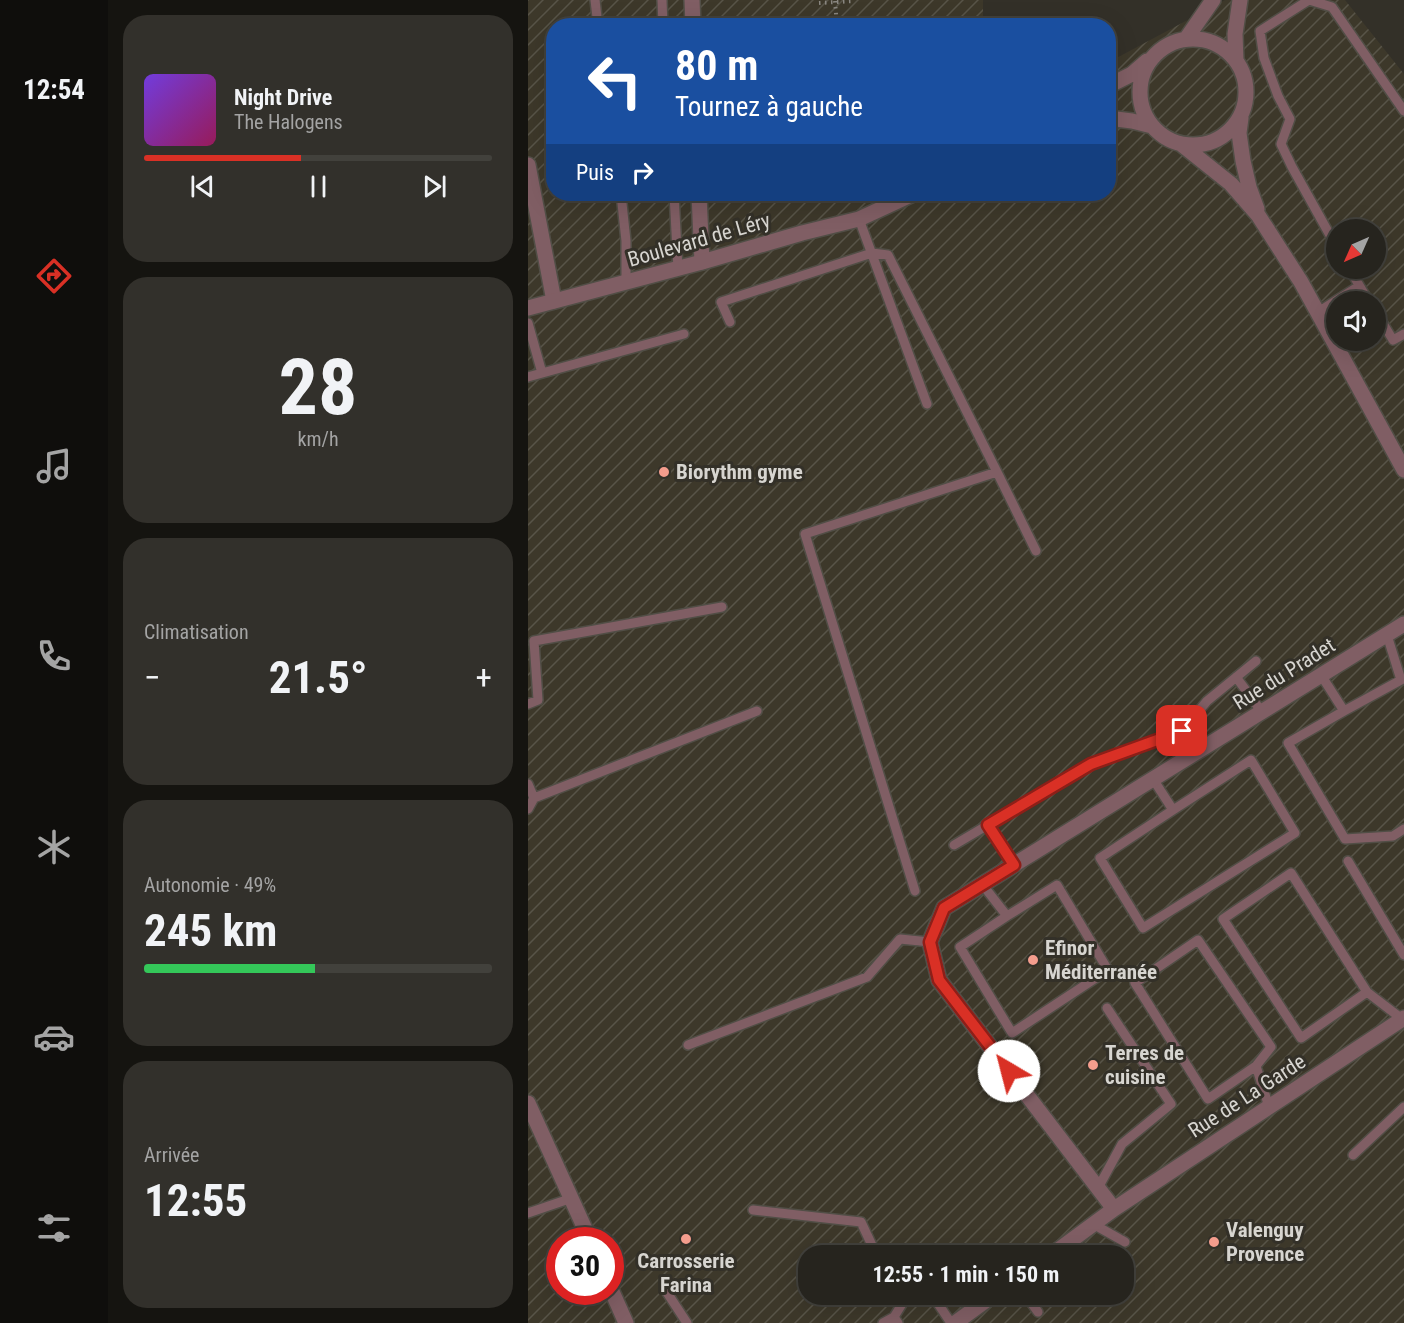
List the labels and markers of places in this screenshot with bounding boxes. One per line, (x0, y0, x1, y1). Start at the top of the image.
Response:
place label: Biorythm gyme (676, 460, 803, 484)
marker: Biorythm gyme (657, 465, 671, 479)
pin (1156, 705, 1207, 756)
place label: Efinor Méditerranée (1045, 936, 1157, 984)
marker: Efinor Méditerranée (1026, 953, 1040, 967)
place label: Terres de cuisine (1105, 1041, 1184, 1089)
marker: Terres de cuisine (1086, 1058, 1100, 1072)
place label: Valenguy Provence (1226, 1218, 1304, 1266)
marker: Carrosserie Farina (679, 1232, 693, 1246)
marker: Valenguy Provence (1207, 1235, 1221, 1249)
place label: Carrosserie Farina (637, 1249, 735, 1297)

